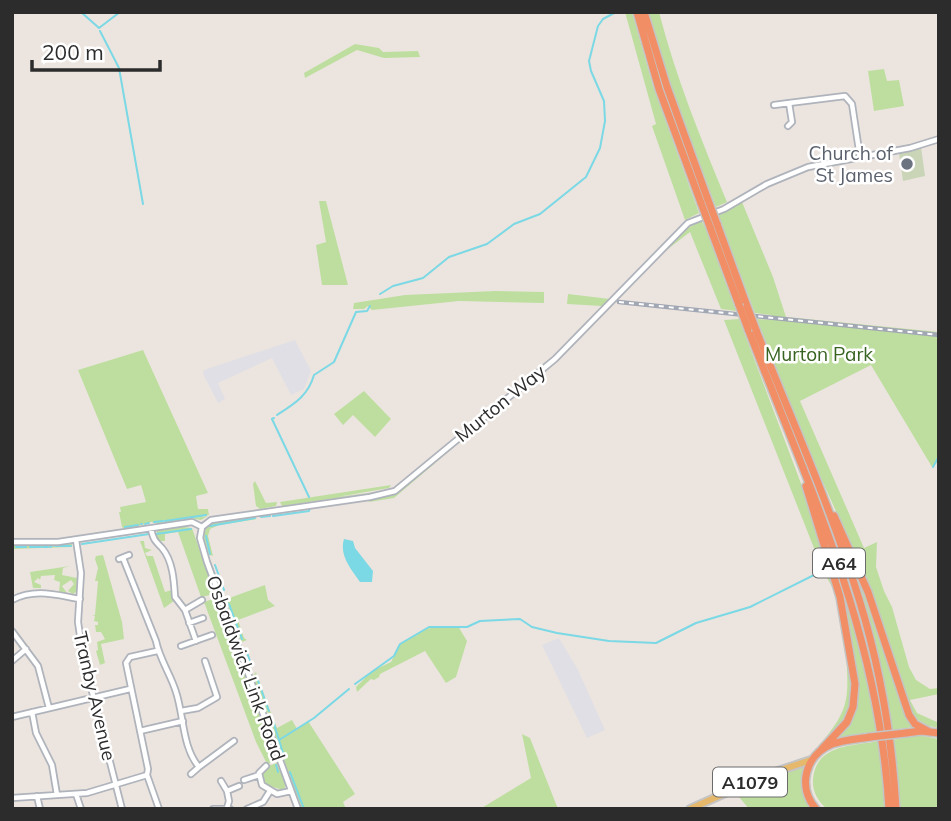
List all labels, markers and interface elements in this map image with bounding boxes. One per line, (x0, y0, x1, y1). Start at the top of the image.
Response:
scale bar (32, 28, 159, 72)
text: 200 m (42, 39, 104, 65)
place label: Church of St James (808, 141, 894, 187)
marker: Church of St James (899, 156, 915, 172)
park label: Murton Park (765, 342, 873, 366)
street label: Murton Way (450, 359, 550, 447)
road number: A64 (813, 548, 865, 578)
street label: Osbaldwick Link Road (201, 572, 291, 764)
street label: Tranby Avenue (68, 629, 122, 763)
road number: A1079 (713, 768, 787, 796)

